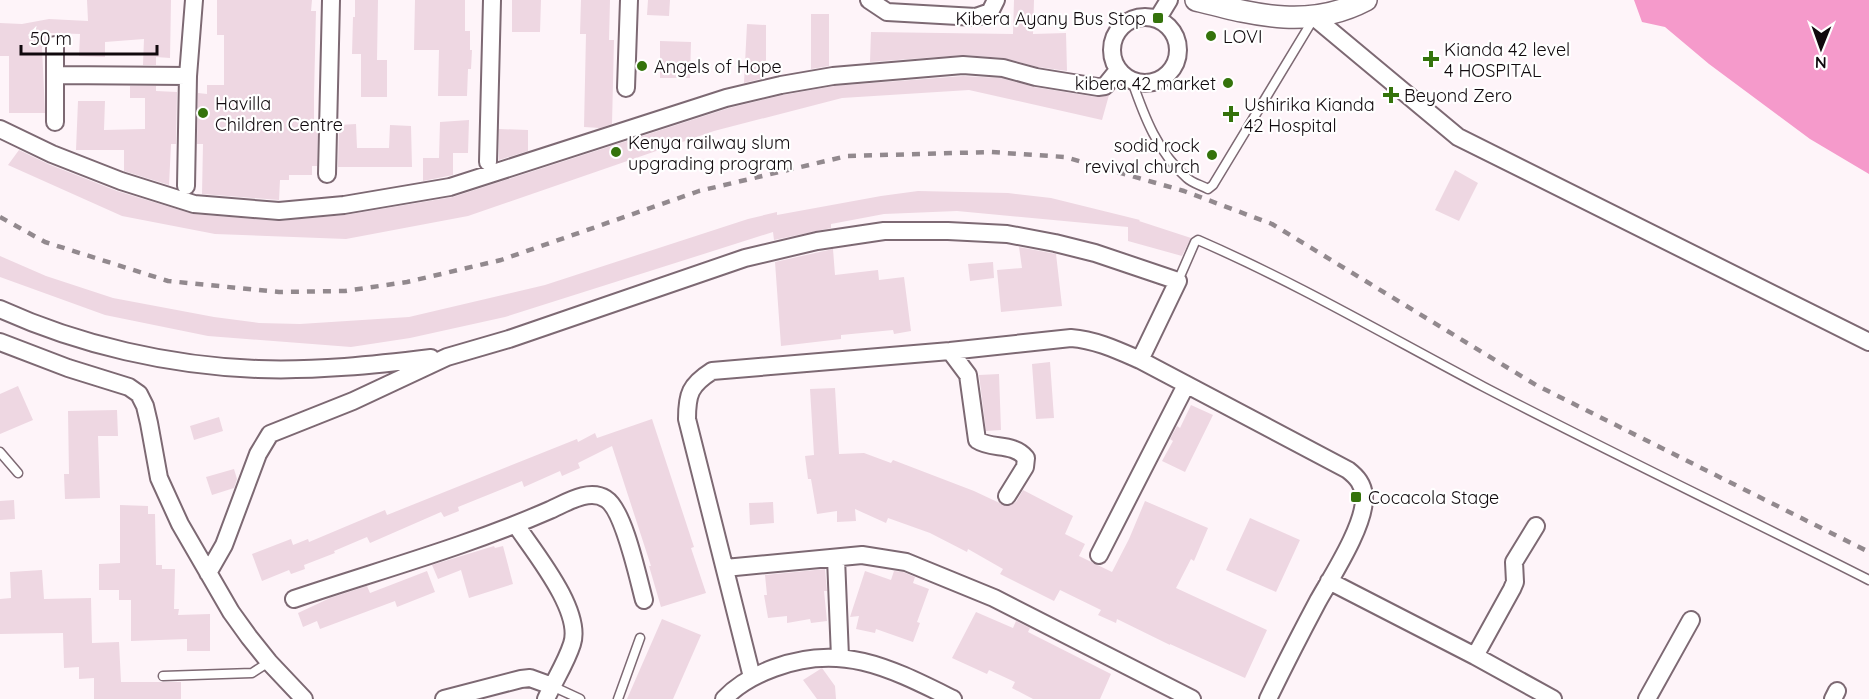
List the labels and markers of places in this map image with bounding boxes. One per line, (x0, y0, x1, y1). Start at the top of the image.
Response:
place label: Kibera Ayany Bus Stop (955, 7, 1146, 30)
marker: Kibera Ayany Bus Stop (1151, 11, 1165, 25)
place label: LOVI (1223, 25, 1262, 48)
marker: LOVI (1204, 29, 1218, 43)
place label: Kianda 42 level 4 HOSPITAL (1444, 38, 1570, 82)
marker: Kianda 42 level 4 HOSPITAL (1422, 50, 1440, 68)
place label: Angels of Hope (654, 55, 782, 78)
marker: Angels of Hope (635, 59, 649, 73)
place label: kibera 42 market (1075, 72, 1216, 95)
marker: kibera 42 market (1221, 76, 1235, 90)
place label: Beyond Zero (1404, 84, 1512, 107)
marker: Beyond Zero (1382, 86, 1400, 104)
place label: Havilla Children Centre (215, 92, 343, 136)
place label: Ushirika Kianda 42 Hospital (1244, 93, 1375, 137)
marker: Ushirika Kianda 42 Hospital (1222, 105, 1240, 123)
marker: Havilla Children Centre (196, 106, 210, 120)
place label: Kenya railway slum upgrading program (628, 131, 793, 175)
place label: sodid rock revival church (1085, 134, 1200, 178)
marker: Kenya railway slum upgrading program (609, 145, 623, 159)
marker: sodid rock revival church (1205, 148, 1219, 162)
place label: Cocacola Stage (1368, 486, 1499, 509)
marker: Cocacola Stage (1349, 490, 1363, 504)

